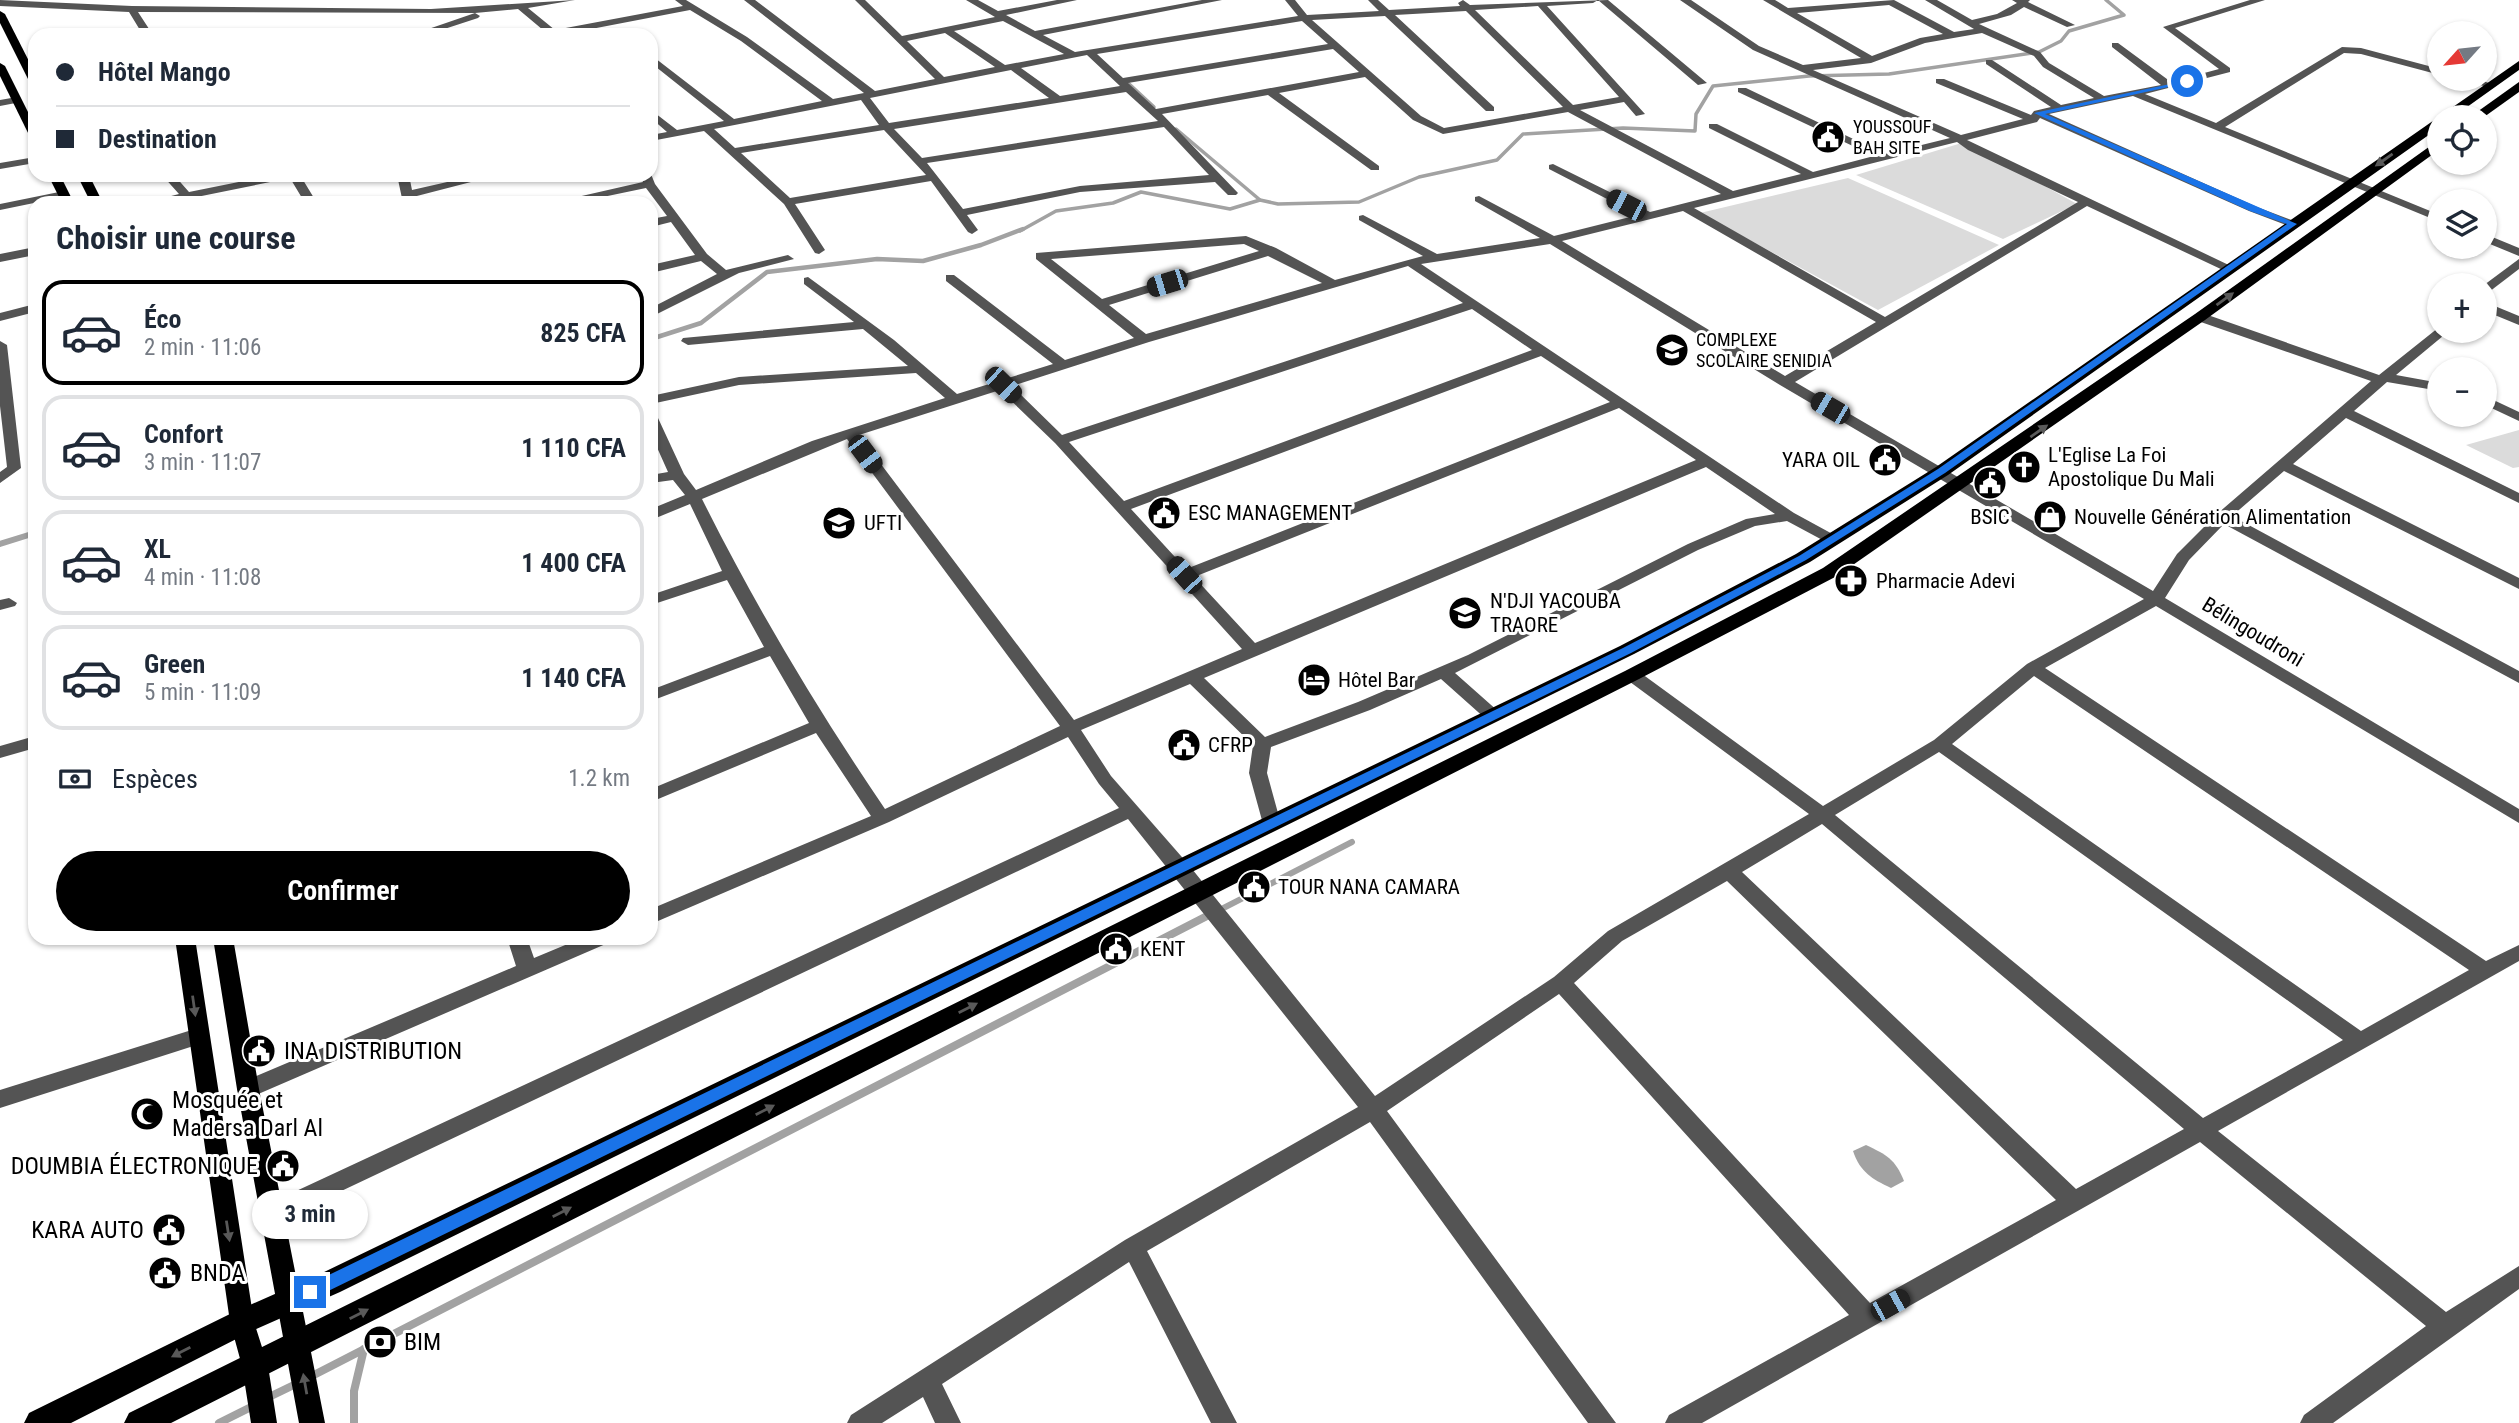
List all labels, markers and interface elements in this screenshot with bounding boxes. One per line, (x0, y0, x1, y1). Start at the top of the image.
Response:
north arrow (2427, 21, 2497, 91)
map controls (2427, 21, 2497, 427)
text: Hôtel Mango (98, 57, 231, 87)
route start (2171, 65, 2203, 97)
button: locate (2427, 105, 2497, 175)
place label: YOUSSOUF BAH SITE (1853, 116, 1932, 158)
public building icon: YOUSSOUF BAH SITE (1809, 118, 1847, 156)
text: Destination (98, 124, 217, 154)
one-way arrow (2375, 153, 2393, 167)
car (1603, 186, 1650, 224)
button: layers (2427, 189, 2497, 259)
text: Choisir une course (56, 219, 296, 257)
car (1144, 267, 1191, 299)
button: + (2427, 273, 2497, 343)
one-way arrow (2216, 293, 2234, 307)
icon: car (60, 301, 123, 364)
text: Éco (144, 304, 181, 334)
text: 825 CFA (540, 318, 626, 348)
place label: COMPLEXE SCOLAIRE SENIDIA (1696, 329, 1832, 371)
school or university icon: COMPLEXE SCOLAIRE SENIDIA (1653, 331, 1691, 369)
text: 2 min · 11:06 (144, 334, 261, 361)
button: − (2427, 357, 2497, 427)
car (981, 363, 1026, 407)
car (1807, 388, 1854, 428)
icon: car (60, 416, 123, 479)
text: Confort (144, 419, 223, 449)
one-way arrow (2030, 424, 2048, 438)
car (844, 431, 887, 477)
text: 1 110 CFA (521, 433, 626, 463)
public building icon: YARA OIL (1866, 441, 1904, 479)
place label: L'Eglise La Foi Apostolique Du Mali (2048, 443, 2215, 491)
place label: YARA OIL (1782, 448, 1860, 472)
church icon: L'Eglise La Foi Apostolique Du Mali (2005, 448, 2043, 486)
text: 3 min · 11:07 (144, 449, 261, 476)
public building icon: BSIC (1971, 464, 2009, 502)
public building icon: ESC MANAGEMENT (1145, 494, 1183, 532)
shop icon: Nouvelle Génération Alimentation (2031, 498, 2069, 536)
place label: ESC MANAGEMENT (1188, 501, 1352, 525)
school or university icon: UFTI (820, 504, 858, 542)
place label: BSIC (1970, 505, 2010, 529)
place label: Nouvelle Génération Alimentation (2074, 505, 2351, 529)
place label: UFTI (864, 511, 902, 535)
icon: car (60, 531, 123, 594)
text: XL (144, 534, 171, 564)
text: 1 400 CFA (521, 548, 626, 578)
car (1163, 552, 1206, 598)
pharmacy icon: Pharmacie Adevi (1832, 562, 1870, 600)
text: 4 min · 11:08 (144, 564, 261, 591)
place label: Pharmacie Adevi (1876, 569, 2015, 593)
place label: N'DJI YACOUBA TRAORE (1490, 589, 1621, 637)
street label: Bélingoudroni (2198, 592, 2308, 672)
school or university icon: N'DJI YACOUBA TRAORE (1446, 594, 1484, 632)
icon: car (60, 646, 123, 709)
text: Green (144, 649, 205, 679)
hotel icon: Hôtel Bar (1295, 661, 1333, 699)
text: 1 140 CFA (521, 663, 626, 693)
place label: Hôtel Bar (1338, 668, 1415, 692)
text: 5 min · 11:09 (144, 679, 261, 706)
public building icon: CFRP (1165, 726, 1203, 764)
place label: CFRP (1208, 733, 1253, 757)
icon: cash (56, 760, 94, 798)
text: Espèces (112, 764, 198, 794)
text: 1.2 km (568, 765, 630, 792)
button: Confirmer (56, 851, 630, 931)
public building icon: TOUR NANA CAMARA (1235, 868, 1273, 906)
place label: TOUR NANA CAMARA (1278, 875, 1460, 899)
public building icon: KENT (1097, 930, 1135, 968)
place label: KENT (1140, 937, 1186, 961)
one-way arrow (189, 995, 200, 1017)
one-way arrow (958, 1002, 978, 1013)
public building icon: INA DISTRIBUTION (240, 1032, 278, 1070)
place label: INA DISTRIBUTION (284, 1037, 462, 1065)
place label: Mosquée et Madersa Darl Al (172, 1086, 323, 1142)
mosque icon: Mosquée et Madersa Darl Al (128, 1095, 166, 1133)
one-way arrow (755, 1104, 775, 1115)
public building icon: DOUMBIA ÉLECTRONIQUE (264, 1147, 302, 1185)
place label: DOUMBIA ÉLECTRONIQUE (11, 1152, 258, 1180)
callout: 3 min (252, 1190, 368, 1240)
text: 3 min (284, 1201, 336, 1228)
one-way arrow (552, 1206, 572, 1217)
public building icon: KARA AUTO (150, 1211, 188, 1249)
place label: KARA AUTO (31, 1216, 144, 1244)
one-way arrow (223, 1220, 234, 1242)
public building icon: BNDA (146, 1254, 184, 1292)
place label: BNDA (190, 1259, 245, 1287)
route end (294, 1276, 326, 1308)
car (1867, 1286, 1914, 1324)
one-way arrow (349, 1309, 369, 1320)
bank icon: BIM (361, 1323, 399, 1361)
place label: BIM (404, 1328, 441, 1356)
one-way arrow (171, 1347, 191, 1358)
one-way arrow (299, 1373, 310, 1395)

